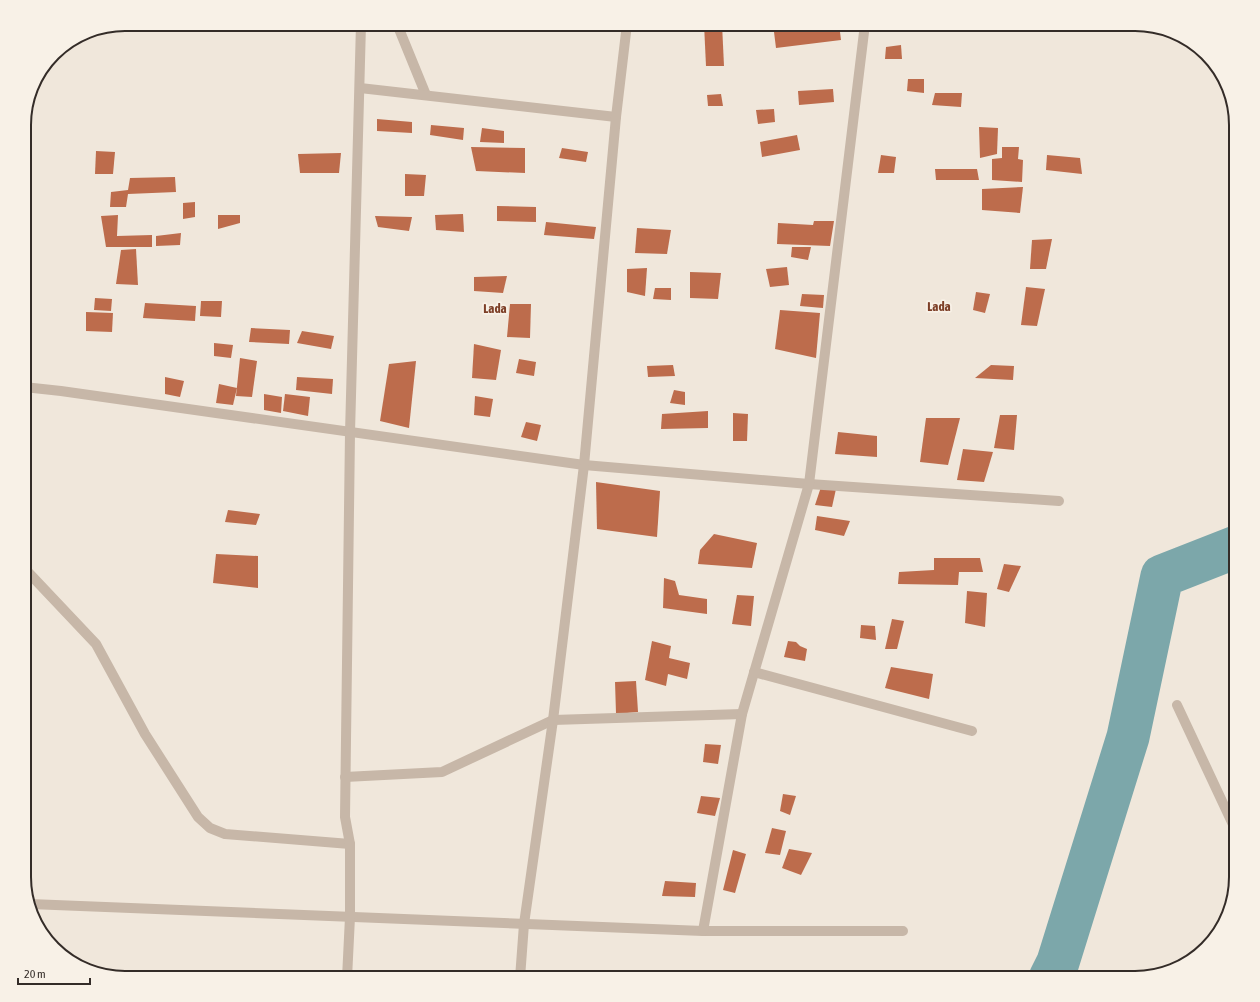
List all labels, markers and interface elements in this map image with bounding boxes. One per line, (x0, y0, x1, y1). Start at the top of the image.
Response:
district label: Lada (927, 299, 951, 314)
district label: Lada (483, 301, 507, 316)
scale bar (18, 960, 90, 986)
text: 20 m (24, 967, 46, 981)

